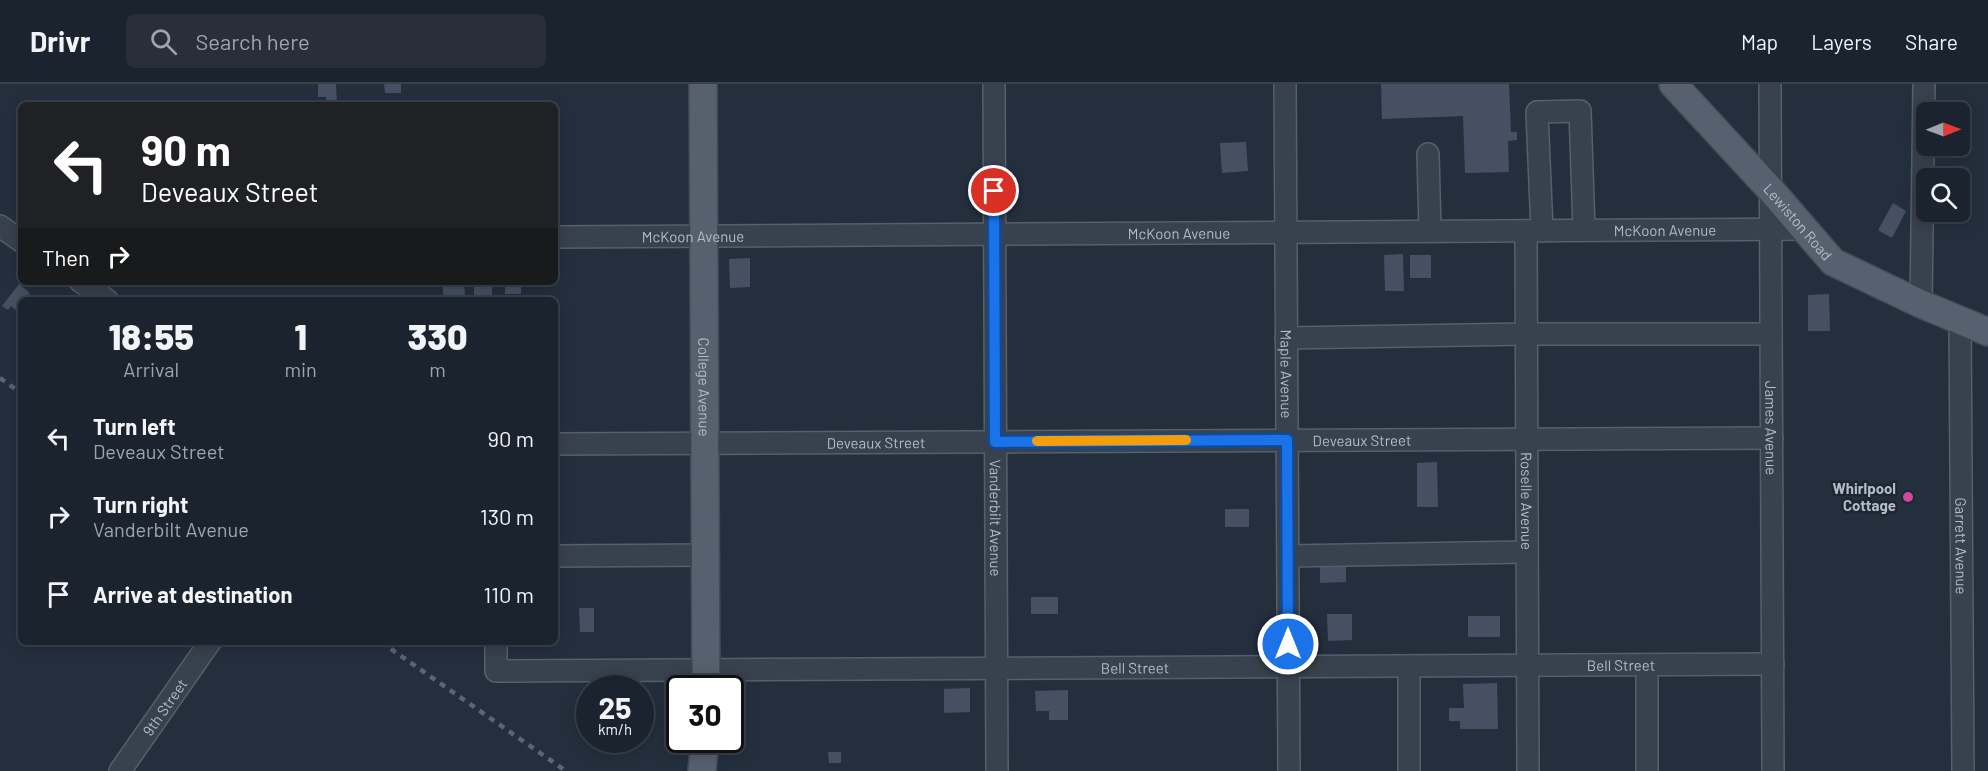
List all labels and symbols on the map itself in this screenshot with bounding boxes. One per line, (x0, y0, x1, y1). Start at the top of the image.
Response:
north arrow (1916, 102, 1970, 156)
pin (968, 165, 1019, 216)
street label: Lewiston Road (1760, 179, 1836, 264)
street label: McKoon Avenue (1614, 221, 1716, 239)
street label: McKoon Avenue (1128, 224, 1230, 242)
street label: McKoon Avenue (642, 227, 744, 245)
street label: Maple Avenue (1277, 330, 1296, 418)
street label: College Avenue (695, 337, 714, 437)
street label: James Avenue (1762, 381, 1781, 475)
street label: Deveaux Street (1313, 431, 1411, 449)
street label: Deveaux Street (827, 433, 925, 452)
street label: Roselle Avenue (1518, 452, 1536, 550)
street label: Vanderbilt Avenue (987, 459, 1005, 577)
place label: Whirlpool Cottage (1833, 479, 1896, 514)
marker: Whirlpool Cottage (1901, 490, 1915, 504)
street label: Garrett Avenue (1952, 497, 1971, 595)
position arrow (1256, 612, 1320, 676)
street label: Bell Street (1587, 656, 1655, 674)
street label: Bell Street (1101, 658, 1169, 677)
street label: 9th Street (139, 675, 191, 739)
speed limit sign: 30 (666, 675, 744, 753)

